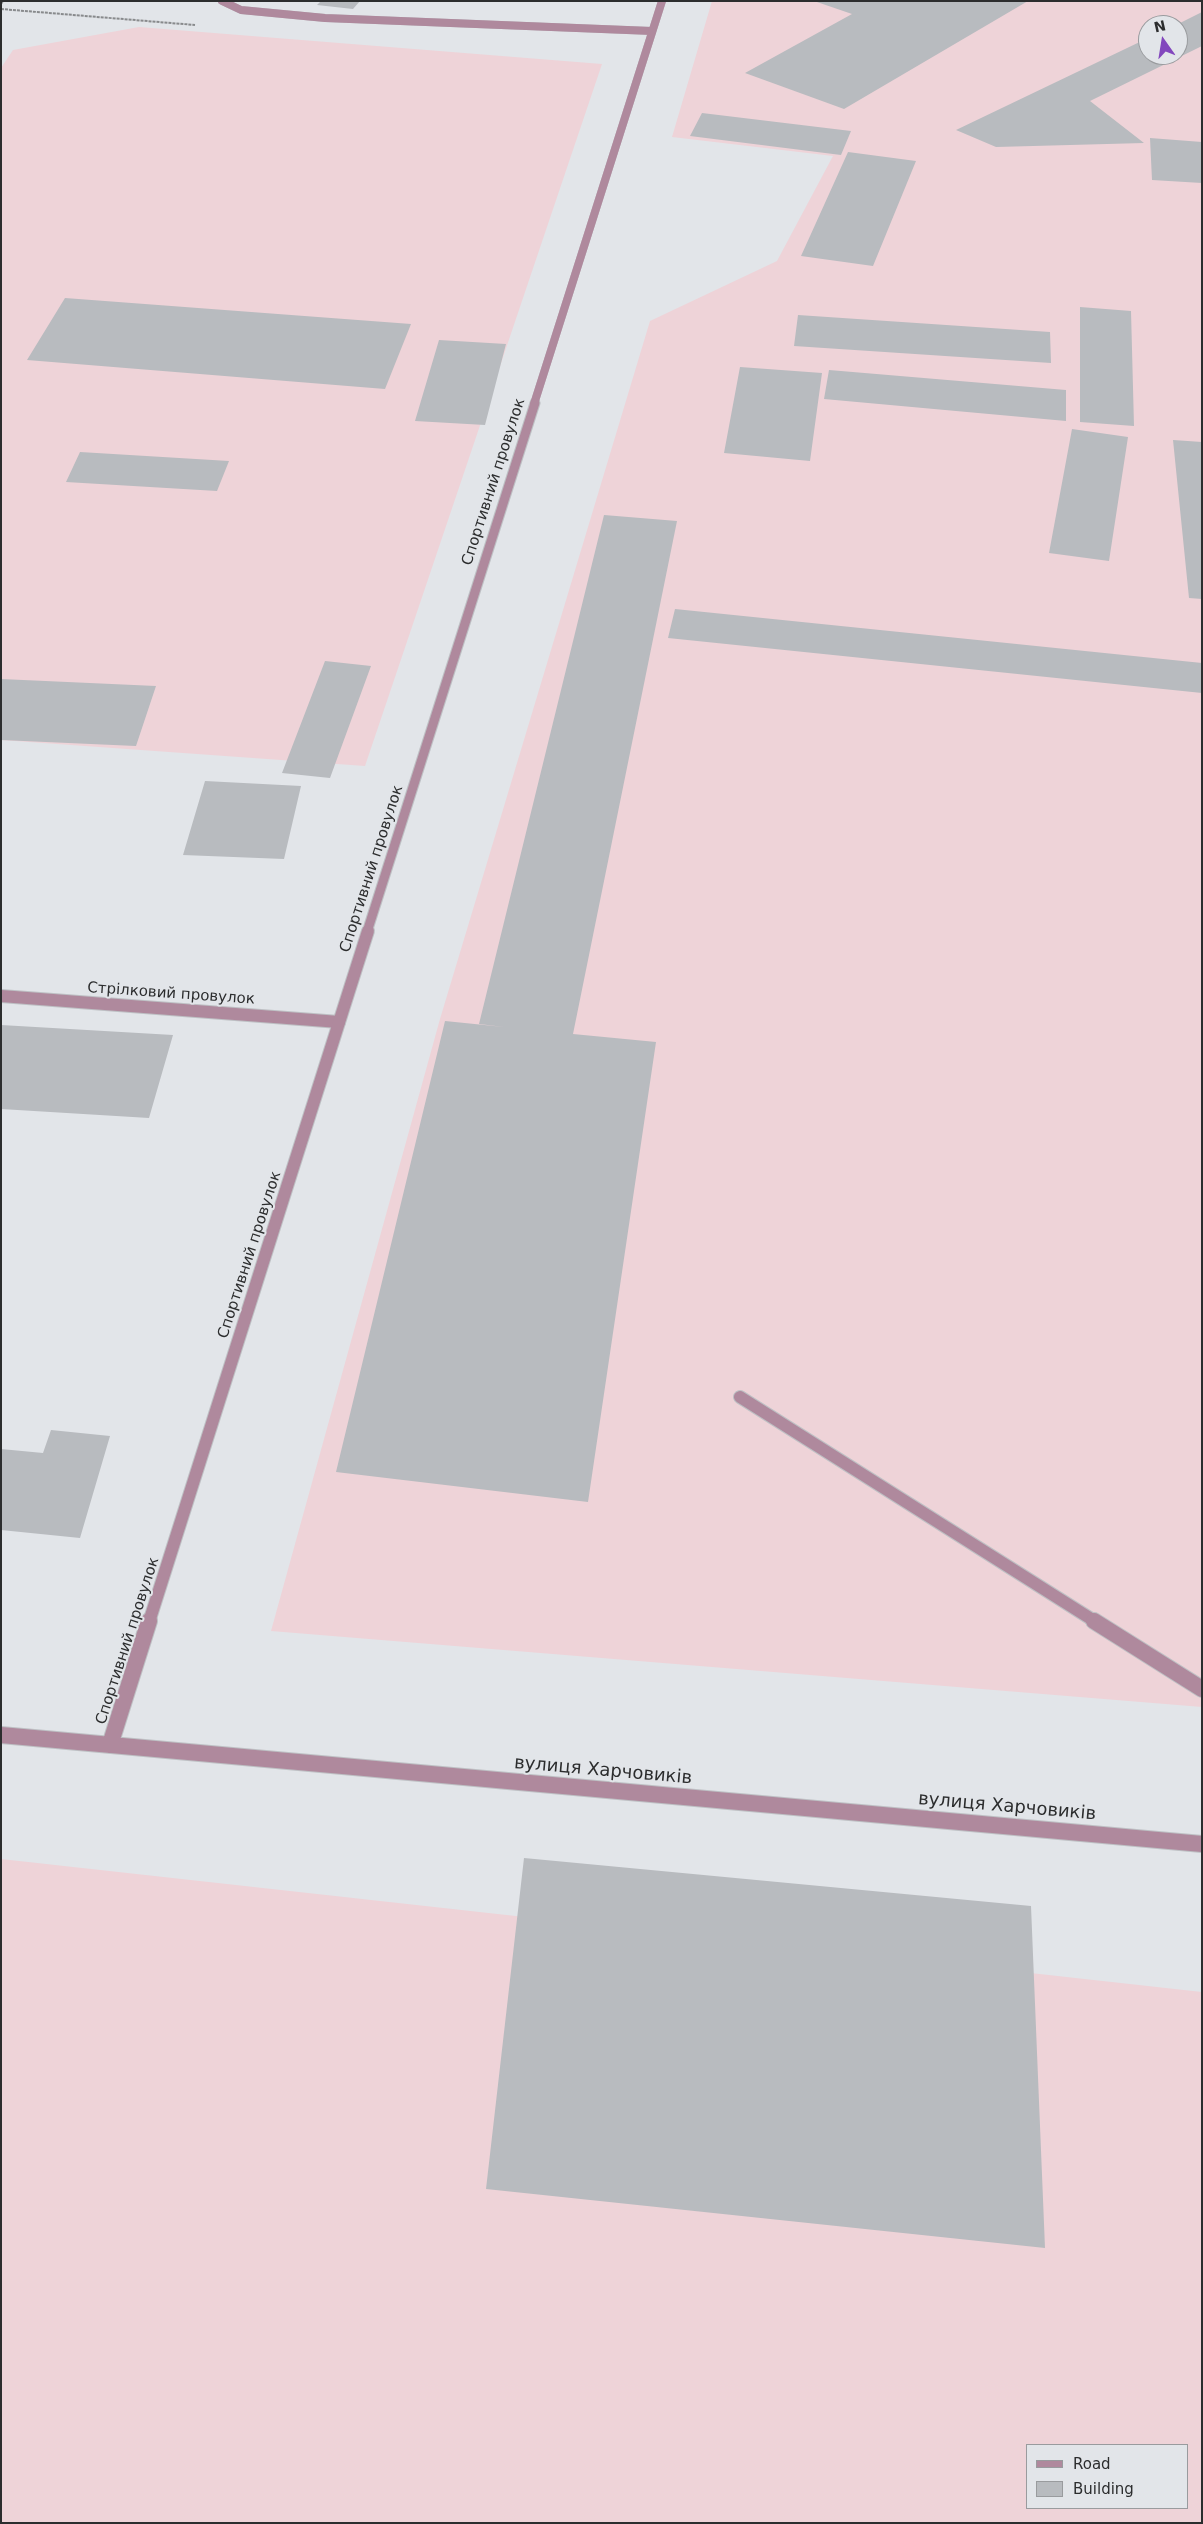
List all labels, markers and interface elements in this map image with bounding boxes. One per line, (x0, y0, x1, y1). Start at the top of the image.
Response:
north arrow (1138, 15, 1188, 65)
text: N (1152, 17, 1167, 35)
street label: Спортивний провулок (458, 396, 530, 568)
street label: Спортивний провулок (336, 783, 408, 955)
street label: Стрілковий провулок (87, 979, 255, 1009)
street label: Спортивний провулок (214, 1169, 286, 1341)
street label: Спортивний провулок (92, 1555, 164, 1727)
street label: вулиця Харчовиків (513, 1752, 693, 1790)
street label: вулиця Харчовиків (917, 1788, 1097, 1826)
legend (1026, 2444, 1188, 2509)
text: Road (1073, 2455, 1111, 2473)
text: Building (1073, 2480, 1134, 2498)

